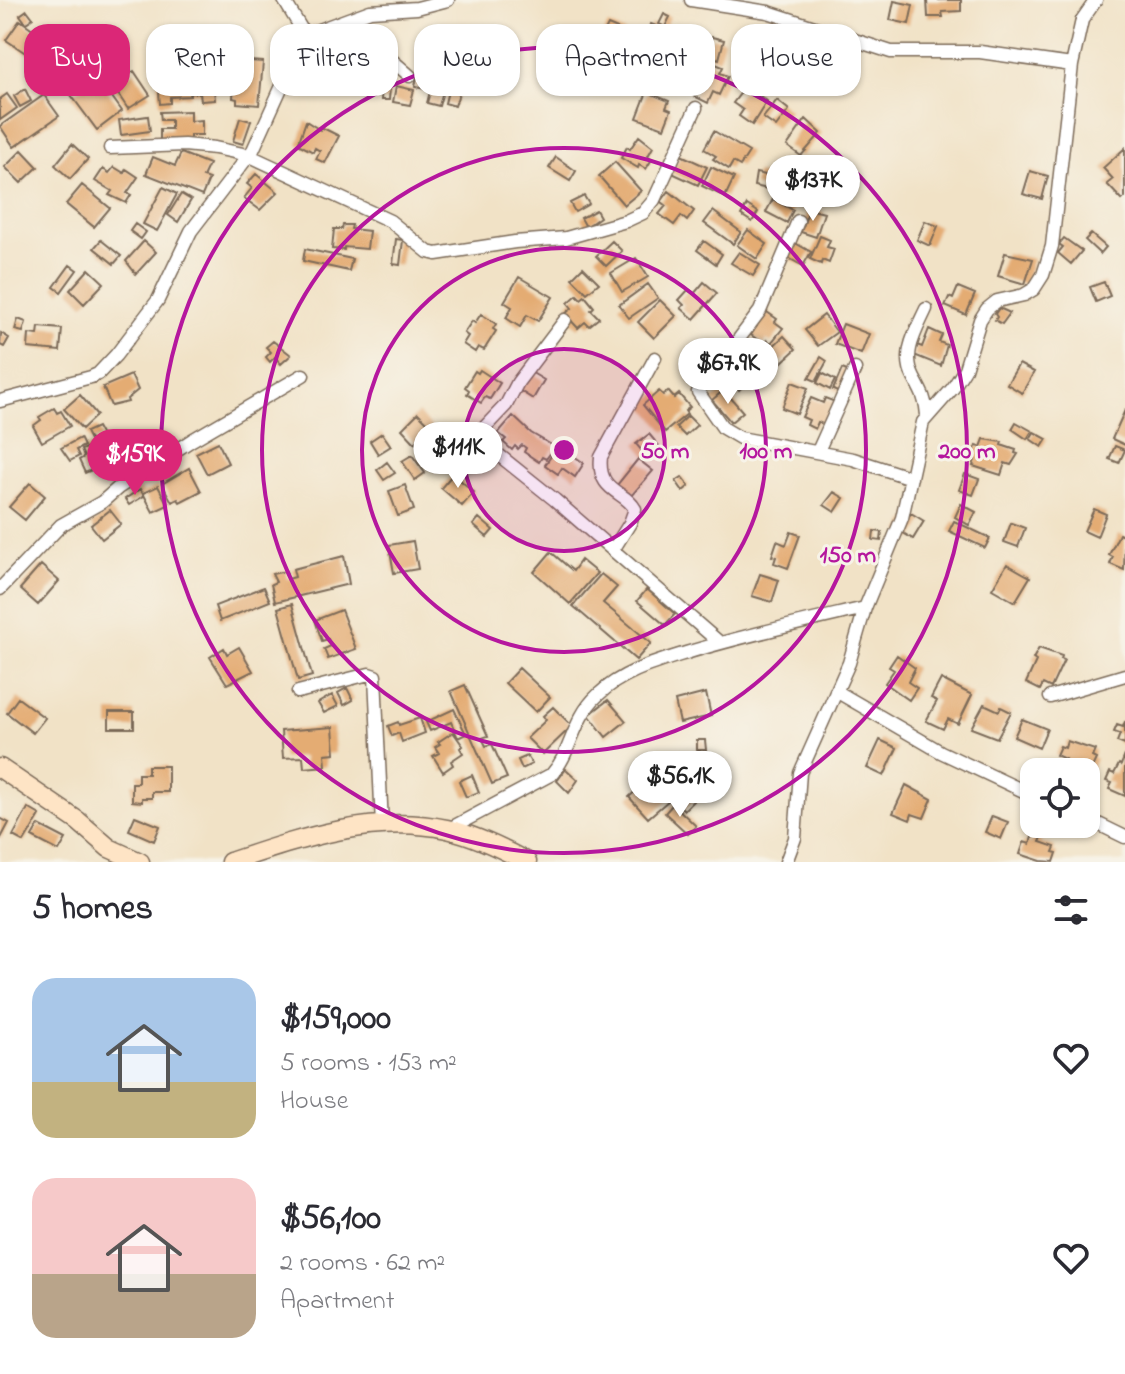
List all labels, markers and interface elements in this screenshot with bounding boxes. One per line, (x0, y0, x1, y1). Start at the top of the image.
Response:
chip: Buy (24, 24, 130, 96)
chip: Rent (146, 24, 254, 96)
chip: Filters (270, 24, 398, 96)
chip: New (414, 24, 520, 96)
chip: Apartment (536, 24, 715, 96)
chip: House (731, 24, 861, 96)
pin: $137K (757, 155, 869, 223)
text: $137K (784, 162, 842, 200)
pin: $67.9K (663, 338, 793, 406)
text: $67.9K (696, 345, 760, 383)
pin: $111K (402, 422, 514, 490)
pin: $159K (79, 429, 191, 497)
text: $111K (431, 429, 485, 467)
text: 50 m (641, 435, 690, 470)
text: 100 m (740, 435, 793, 470)
text: 200 m (937, 435, 996, 470)
text: $159K (105, 436, 165, 474)
centre of rings (550, 436, 578, 464)
text: 150 m (820, 539, 877, 574)
pin: $56.1K (615, 751, 745, 819)
text: $56.1K (646, 758, 714, 796)
map controls (1020, 758, 1100, 838)
button: locate (1020, 758, 1100, 838)
text: 5 homes (32, 885, 153, 935)
icon: filters (1049, 888, 1093, 932)
text: $159,000 (280, 995, 391, 1045)
icon: home (96, 1010, 192, 1106)
icon: heart (1049, 1036, 1093, 1080)
text: 5 rooms · 153 m² (280, 1045, 457, 1083)
text: House (280, 1083, 348, 1121)
text: $56,100 (280, 1195, 381, 1245)
icon: home (96, 1210, 192, 1306)
icon: heart (1049, 1236, 1093, 1280)
text: 2 rooms · 62 m² (280, 1245, 445, 1283)
text: Apartment (280, 1283, 394, 1321)

